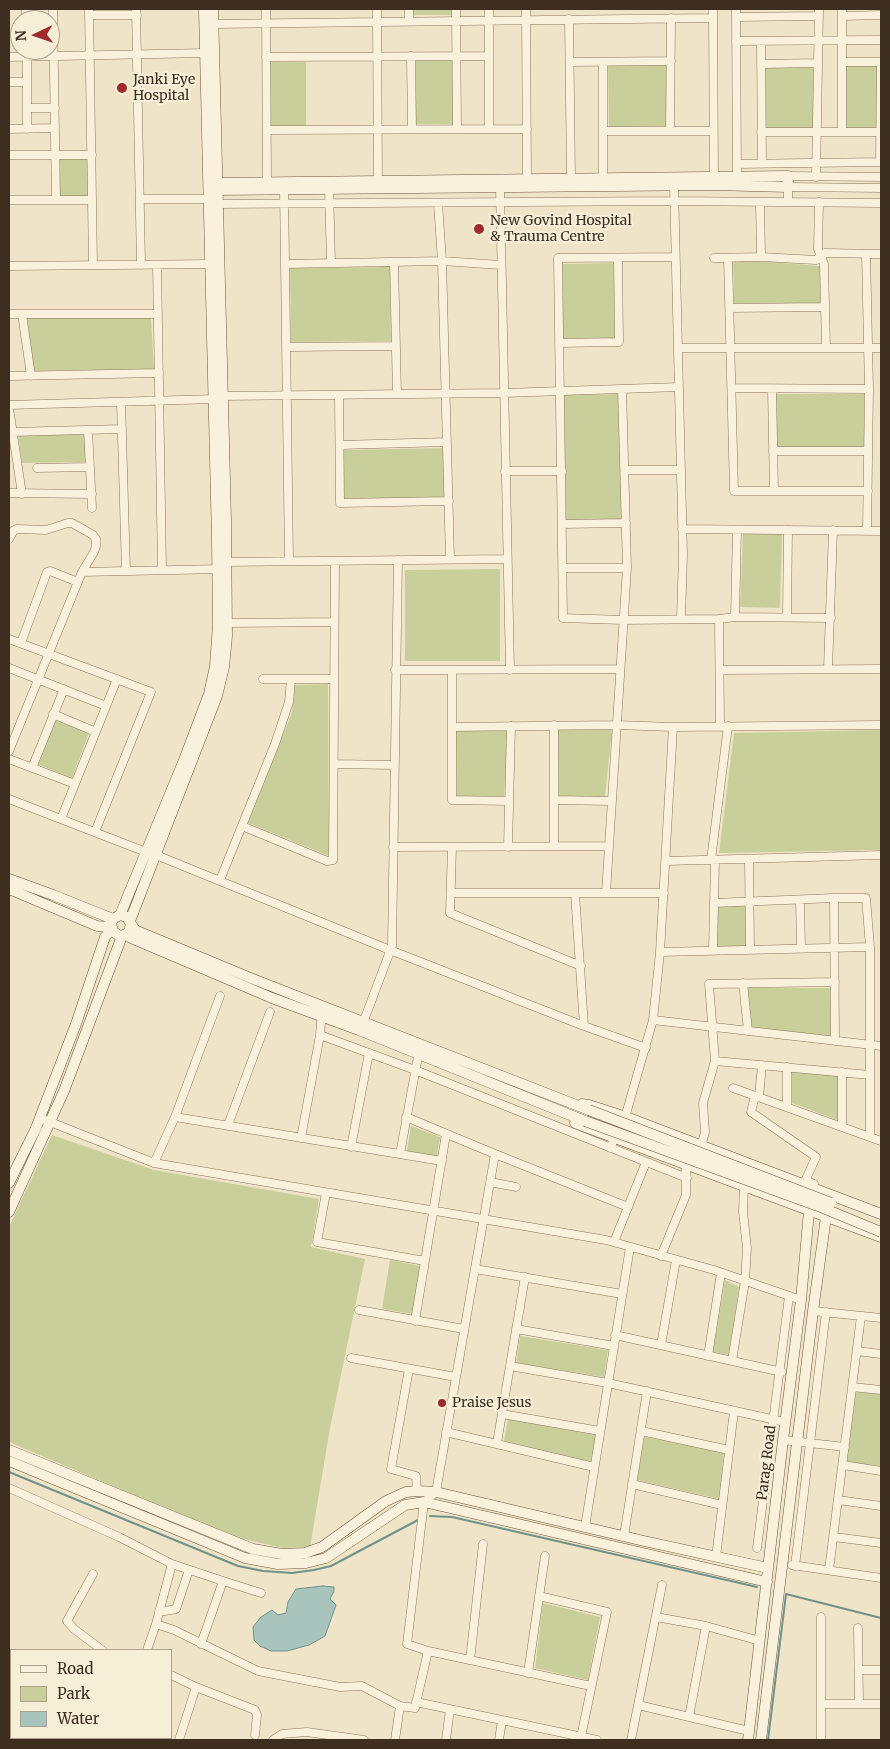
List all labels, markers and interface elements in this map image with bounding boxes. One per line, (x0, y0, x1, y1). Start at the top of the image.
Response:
north arrow (10, 10, 60, 60)
text: N (12, 30, 30, 42)
place label: Janki Eye Hospital (133, 72, 195, 104)
marker: Janki Eye Hospital (115, 81, 129, 95)
place label: New Govind Hospital & Trauma Centre (490, 213, 632, 246)
marker: New Govind Hospital & Trauma Centre (472, 222, 486, 236)
place label: Praise Jesus (452, 1395, 531, 1411)
marker: Praise Jesus (436, 1397, 448, 1409)
street label: Parag Road (754, 1424, 780, 1502)
legend (10, 1649, 172, 1739)
text: Road (57, 1659, 93, 1678)
text: Park (57, 1684, 90, 1703)
text: Water (57, 1709, 99, 1728)

